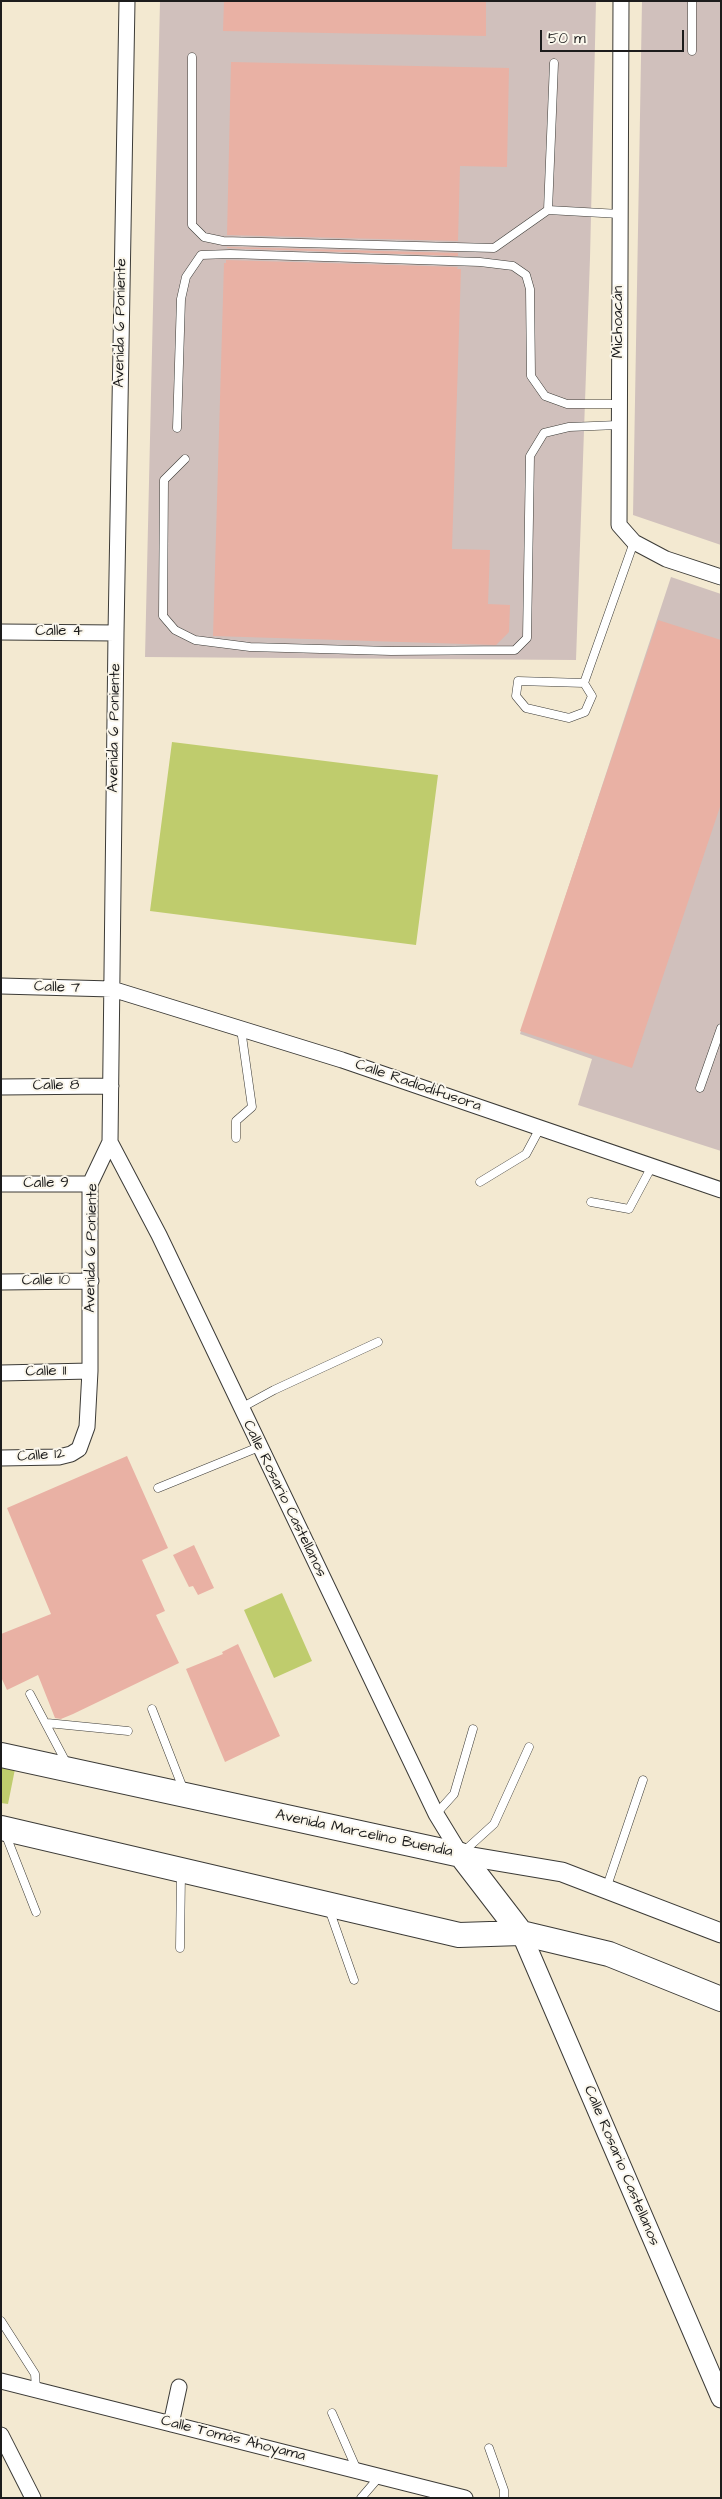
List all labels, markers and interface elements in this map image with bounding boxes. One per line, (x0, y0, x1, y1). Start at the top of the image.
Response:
scale bar (542, 20, 686, 52)
text: 50 m (548, 28, 586, 49)
street label: Avenida 6 Poniente (111, 258, 131, 388)
street label: Michoacán (610, 286, 628, 358)
street label: Calle 4 (35, 623, 83, 641)
street label: Avenida 6 Poniente (105, 663, 125, 793)
street label: Calle 7 (34, 978, 80, 998)
street label: Calle Radiodifusora (353, 1056, 483, 1116)
street label: Calle 8 (32, 1077, 80, 1095)
street label: Calle 9 (23, 1175, 69, 1193)
street label: Avenida 6 Poniente (82, 1183, 102, 1313)
street label: Calle 10 (22, 1272, 70, 1290)
street label: Calle 11 (25, 1363, 67, 1381)
street label: Calle Rosario Castellanos (238, 1418, 330, 1580)
street label: Calle 12 (17, 1445, 65, 1467)
street label: Avenida Marcelino Buendía (274, 1806, 454, 1862)
street label: Calle Rosario Castellanos (579, 2083, 663, 2249)
street label: Calle Tomás Ahoyama (159, 2412, 307, 2466)

